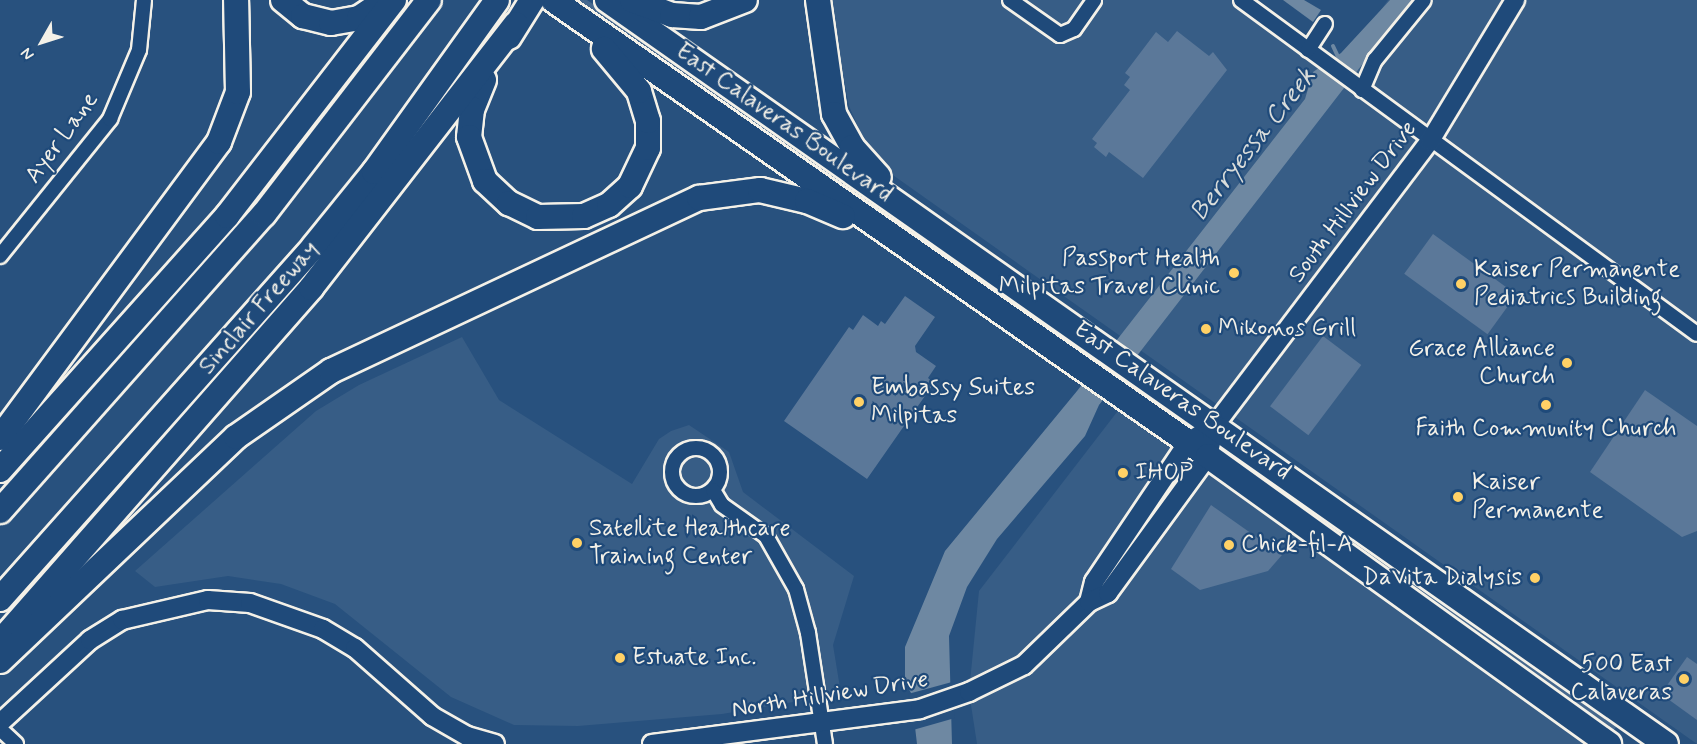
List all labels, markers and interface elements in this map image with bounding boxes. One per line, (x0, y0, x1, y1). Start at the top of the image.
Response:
north arrow (12, 12, 72, 72)
street label: East Calaveras Boulevard (672, 39, 896, 207)
text: N (16, 43, 39, 64)
water label: Berryessa Creek (1185, 62, 1323, 228)
street label: Ayer Lane (19, 87, 105, 189)
street label: South Hillview Drive (1283, 116, 1423, 288)
street label: Sinclair Freeway (192, 234, 326, 382)
place label: Passport Health Milpitas Travel Clinic (1001, 245, 1220, 301)
place label: Kaiser Permanente Pediatrics Building (1474, 256, 1680, 312)
marker: Passport Health Milpitas Travel Clinic (1225, 264, 1243, 282)
marker: Kaiser Permanente Pediatrics Building (1452, 275, 1470, 293)
place label: Mikonos Grill (1218, 315, 1354, 343)
street label: East Calaveras Boulevard (1070, 317, 1294, 485)
marker: Mikonos Grill (1199, 322, 1213, 336)
place label: Grace Alliance Church (1408, 335, 1555, 391)
marker: Grace Alliance Church (1560, 356, 1574, 370)
place label: Embassy Suites Milpitas (871, 374, 1028, 430)
marker: Embassy Suites Milpitas (852, 395, 866, 409)
marker: Faith Community Church (1539, 398, 1553, 412)
place label: Faith Community Church (1415, 415, 1677, 443)
place label: IHOP (1135, 459, 1193, 487)
marker: IHOP (1116, 466, 1130, 480)
place label: Kaiser Permanente (1472, 469, 1603, 525)
marker: Kaiser Permanente (1449, 488, 1467, 506)
place label: Satellite Healthcare Training Center (589, 515, 792, 571)
place label: Chick-fil-A (1241, 531, 1353, 559)
marker: Satellite Healthcare Training Center (570, 536, 584, 550)
marker: Chick-fil-A (1222, 538, 1236, 552)
place label: DaVita Dialysis (1362, 564, 1522, 592)
marker: DaVita Dialysis (1526, 569, 1544, 587)
place label: Estuate Inc. (632, 644, 756, 672)
marker: Estuate Inc. (613, 651, 627, 665)
place label: 500 East Calaveras (1570, 651, 1672, 707)
street label: North Hillview Drive (731, 665, 929, 725)
marker: 500 East Calaveras (1677, 672, 1691, 686)

